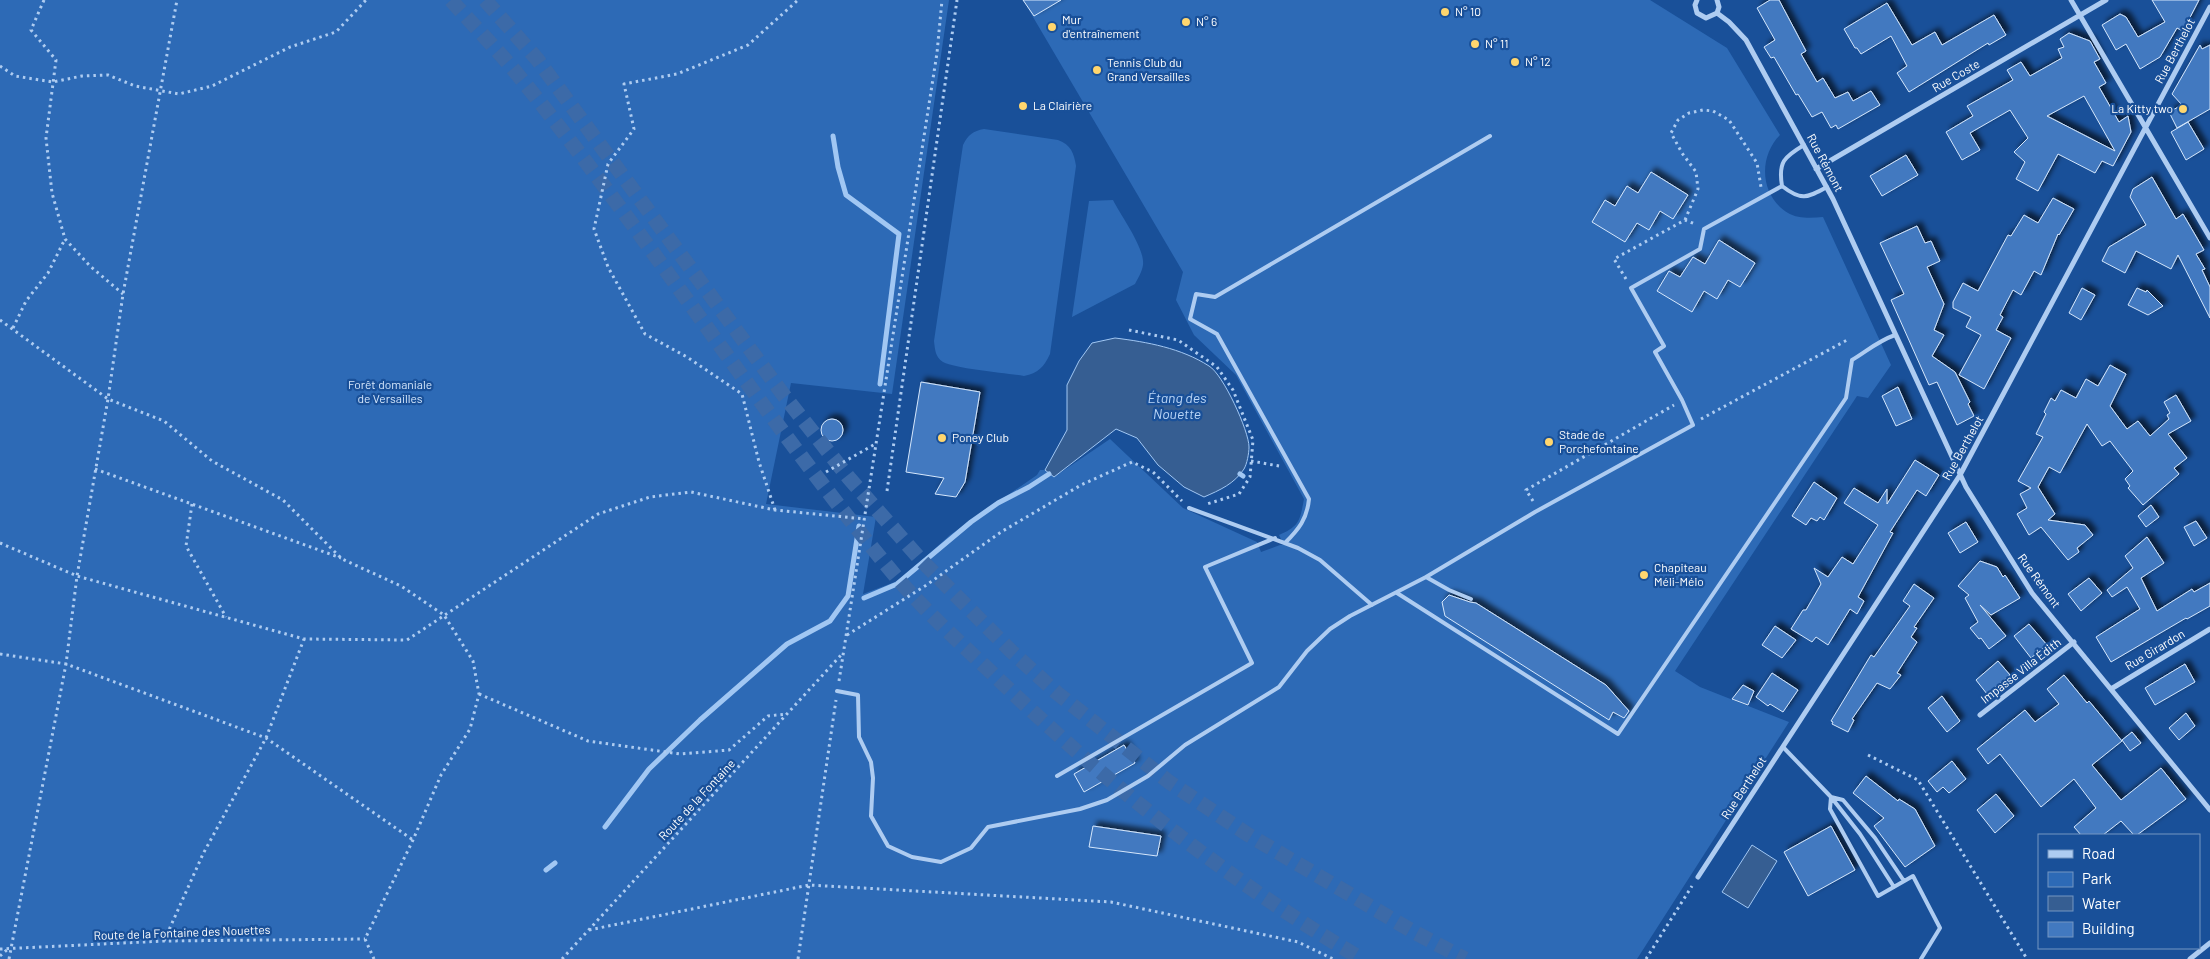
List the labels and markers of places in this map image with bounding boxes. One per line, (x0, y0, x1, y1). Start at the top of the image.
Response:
place label: N° 10 (1455, 4, 1481, 18)
marker: N° 10 (1439, 6, 1451, 18)
place label: Mur d'entraînement (1062, 12, 1140, 40)
place label: N° 6 (1196, 14, 1217, 28)
marker: N° 6 (1180, 16, 1192, 28)
marker: Mur d'entraînement (1046, 21, 1058, 33)
place label: N° 11 (1485, 36, 1509, 50)
marker: N° 11 (1469, 38, 1481, 50)
place label: N° 12 (1525, 54, 1551, 68)
place label: Tennis Club du Grand Versailles (1107, 55, 1190, 83)
marker: N° 12 (1509, 56, 1521, 68)
marker: Tennis Club du Grand Versailles (1091, 64, 1103, 76)
place label: La Clairière (1033, 98, 1092, 112)
marker: La Clairière (1017, 100, 1029, 112)
place label: La Kitty two (2111, 101, 2173, 115)
marker: La Kitty two (2177, 103, 2189, 115)
place label: Stade de Porchefontaine (1559, 427, 1639, 455)
place label: Poney Club (952, 430, 1009, 444)
marker: Poney Club (936, 432, 948, 444)
marker: Stade de Porchefontaine (1543, 436, 1555, 448)
place label: Chapiteau Méli-Mélo (1654, 560, 1707, 588)
marker: Chapiteau Méli-Mélo (1638, 569, 1650, 581)

